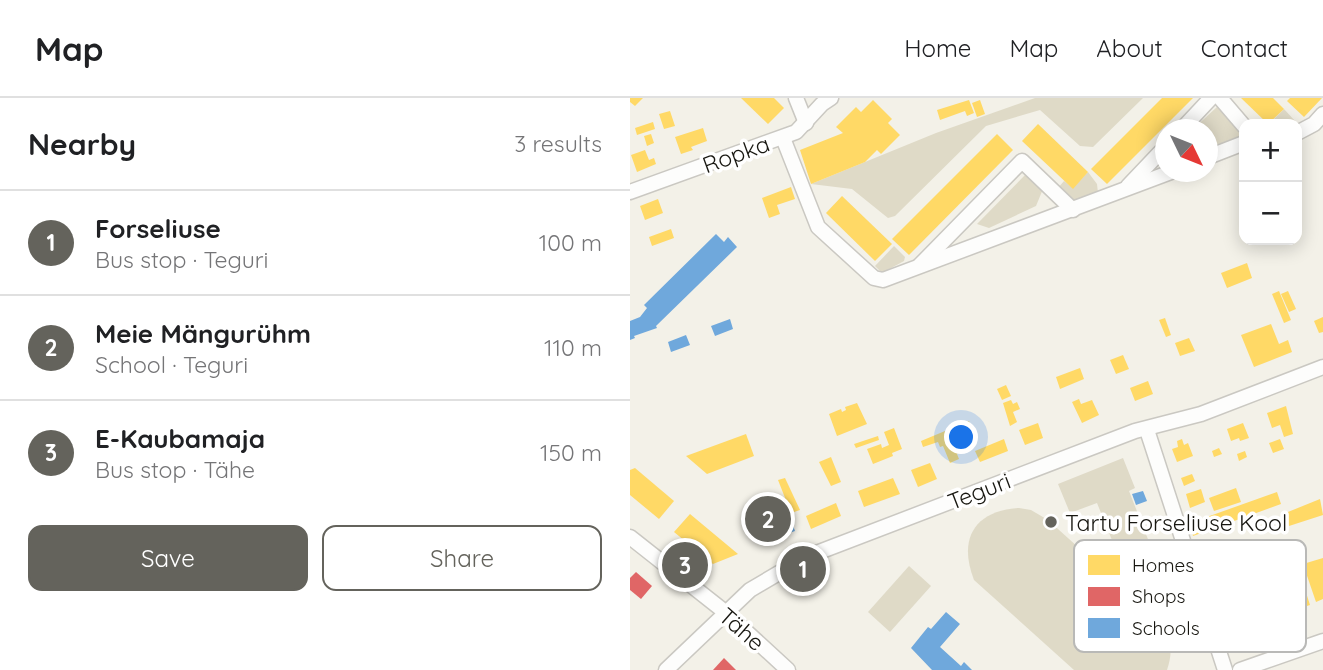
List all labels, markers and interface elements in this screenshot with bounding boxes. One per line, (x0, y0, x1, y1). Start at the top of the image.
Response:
text: Map (35, 28, 103, 69)
text: Home (904, 33, 971, 63)
text: Map (1009, 33, 1058, 63)
text: About (1096, 33, 1163, 63)
text: Contact (1201, 33, 1288, 63)
north arrow (1155, 119, 1218, 182)
map controls (1239, 119, 1302, 245)
button: + (1239, 119, 1302, 182)
text: Nearby (28, 125, 136, 163)
text: 3 results (514, 129, 602, 158)
street label: Ropka (698, 129, 774, 179)
button: − (1239, 182, 1302, 245)
text: Forseliuse (95, 212, 221, 245)
text: 1 (47, 228, 55, 257)
text: 100 m (539, 228, 602, 257)
text: Bus stop · Teguri (95, 245, 269, 274)
text: Meie Mängurühm (95, 317, 311, 350)
text: 2 (44, 333, 58, 362)
text: 110 m (544, 333, 602, 362)
text: School · Teguri (95, 350, 248, 379)
your location (944, 420, 978, 454)
text: E-Kaubamaja (95, 422, 265, 455)
text: 3 (45, 438, 57, 467)
text: 150 m (540, 438, 602, 467)
text: Bus stop · Tähe (95, 455, 255, 484)
street label: Teguri (943, 466, 1015, 516)
pin: 2 (745, 493, 791, 545)
place label: Tartu Forseliuse Kool (1065, 508, 1287, 537)
marker: Tartu Forseliuse Kool (1043, 514, 1059, 530)
button: Save (28, 525, 308, 591)
button: Share (322, 525, 602, 591)
pin: 3 (662, 539, 708, 591)
legend (1074, 540, 1306, 652)
pin: 1 (780, 543, 826, 595)
text: Homes (1132, 553, 1194, 577)
text: Shops (1132, 584, 1185, 608)
street label: Tähe (713, 601, 771, 657)
text: Schools (1132, 616, 1200, 640)

